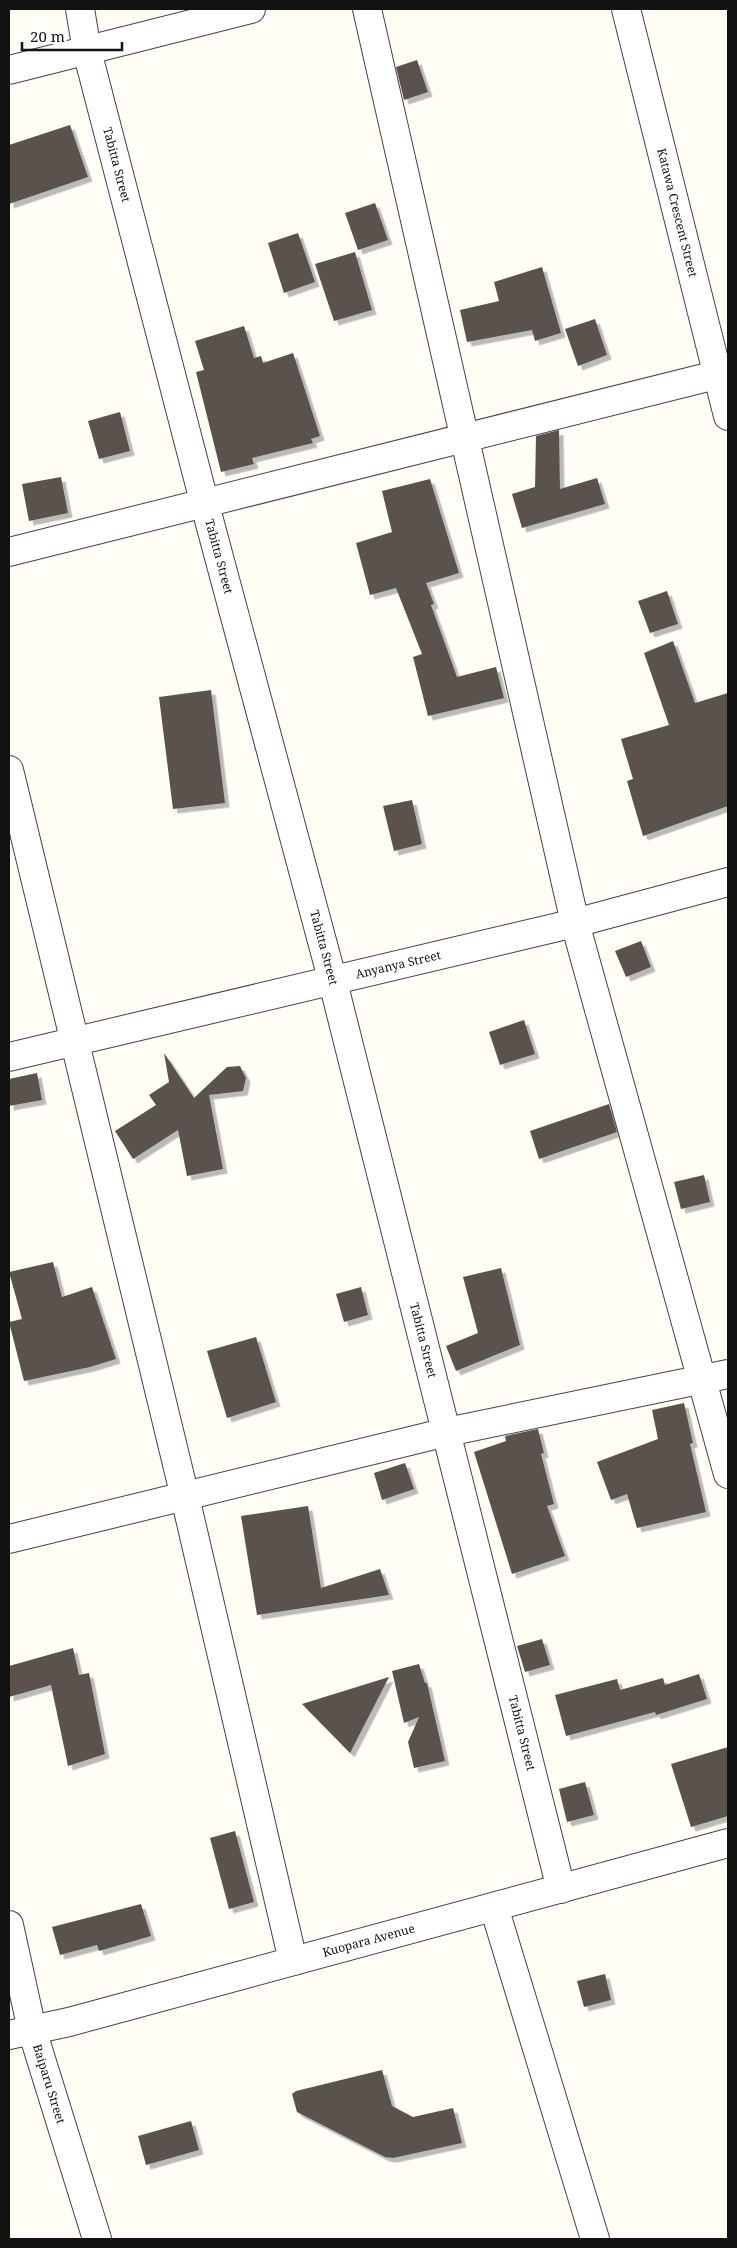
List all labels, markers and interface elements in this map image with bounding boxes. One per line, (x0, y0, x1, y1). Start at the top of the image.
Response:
scale bar (22, 20, 122, 52)
text: 20 m (30, 26, 65, 46)
street label: Tabitta Street (99, 125, 135, 204)
street label: Katawa Crescent Street (653, 146, 702, 279)
street label: Tabitta Street (201, 517, 237, 596)
street label: Tabitta Street (306, 908, 342, 987)
street label: Anyanya Street (354, 946, 443, 983)
street label: Tabitta Street (406, 1301, 441, 1380)
street label: Tabitta Street (505, 1694, 540, 1772)
street label: Kuopara Avenue (320, 1919, 417, 1961)
street label: Baiparu Street (29, 2042, 70, 2126)

